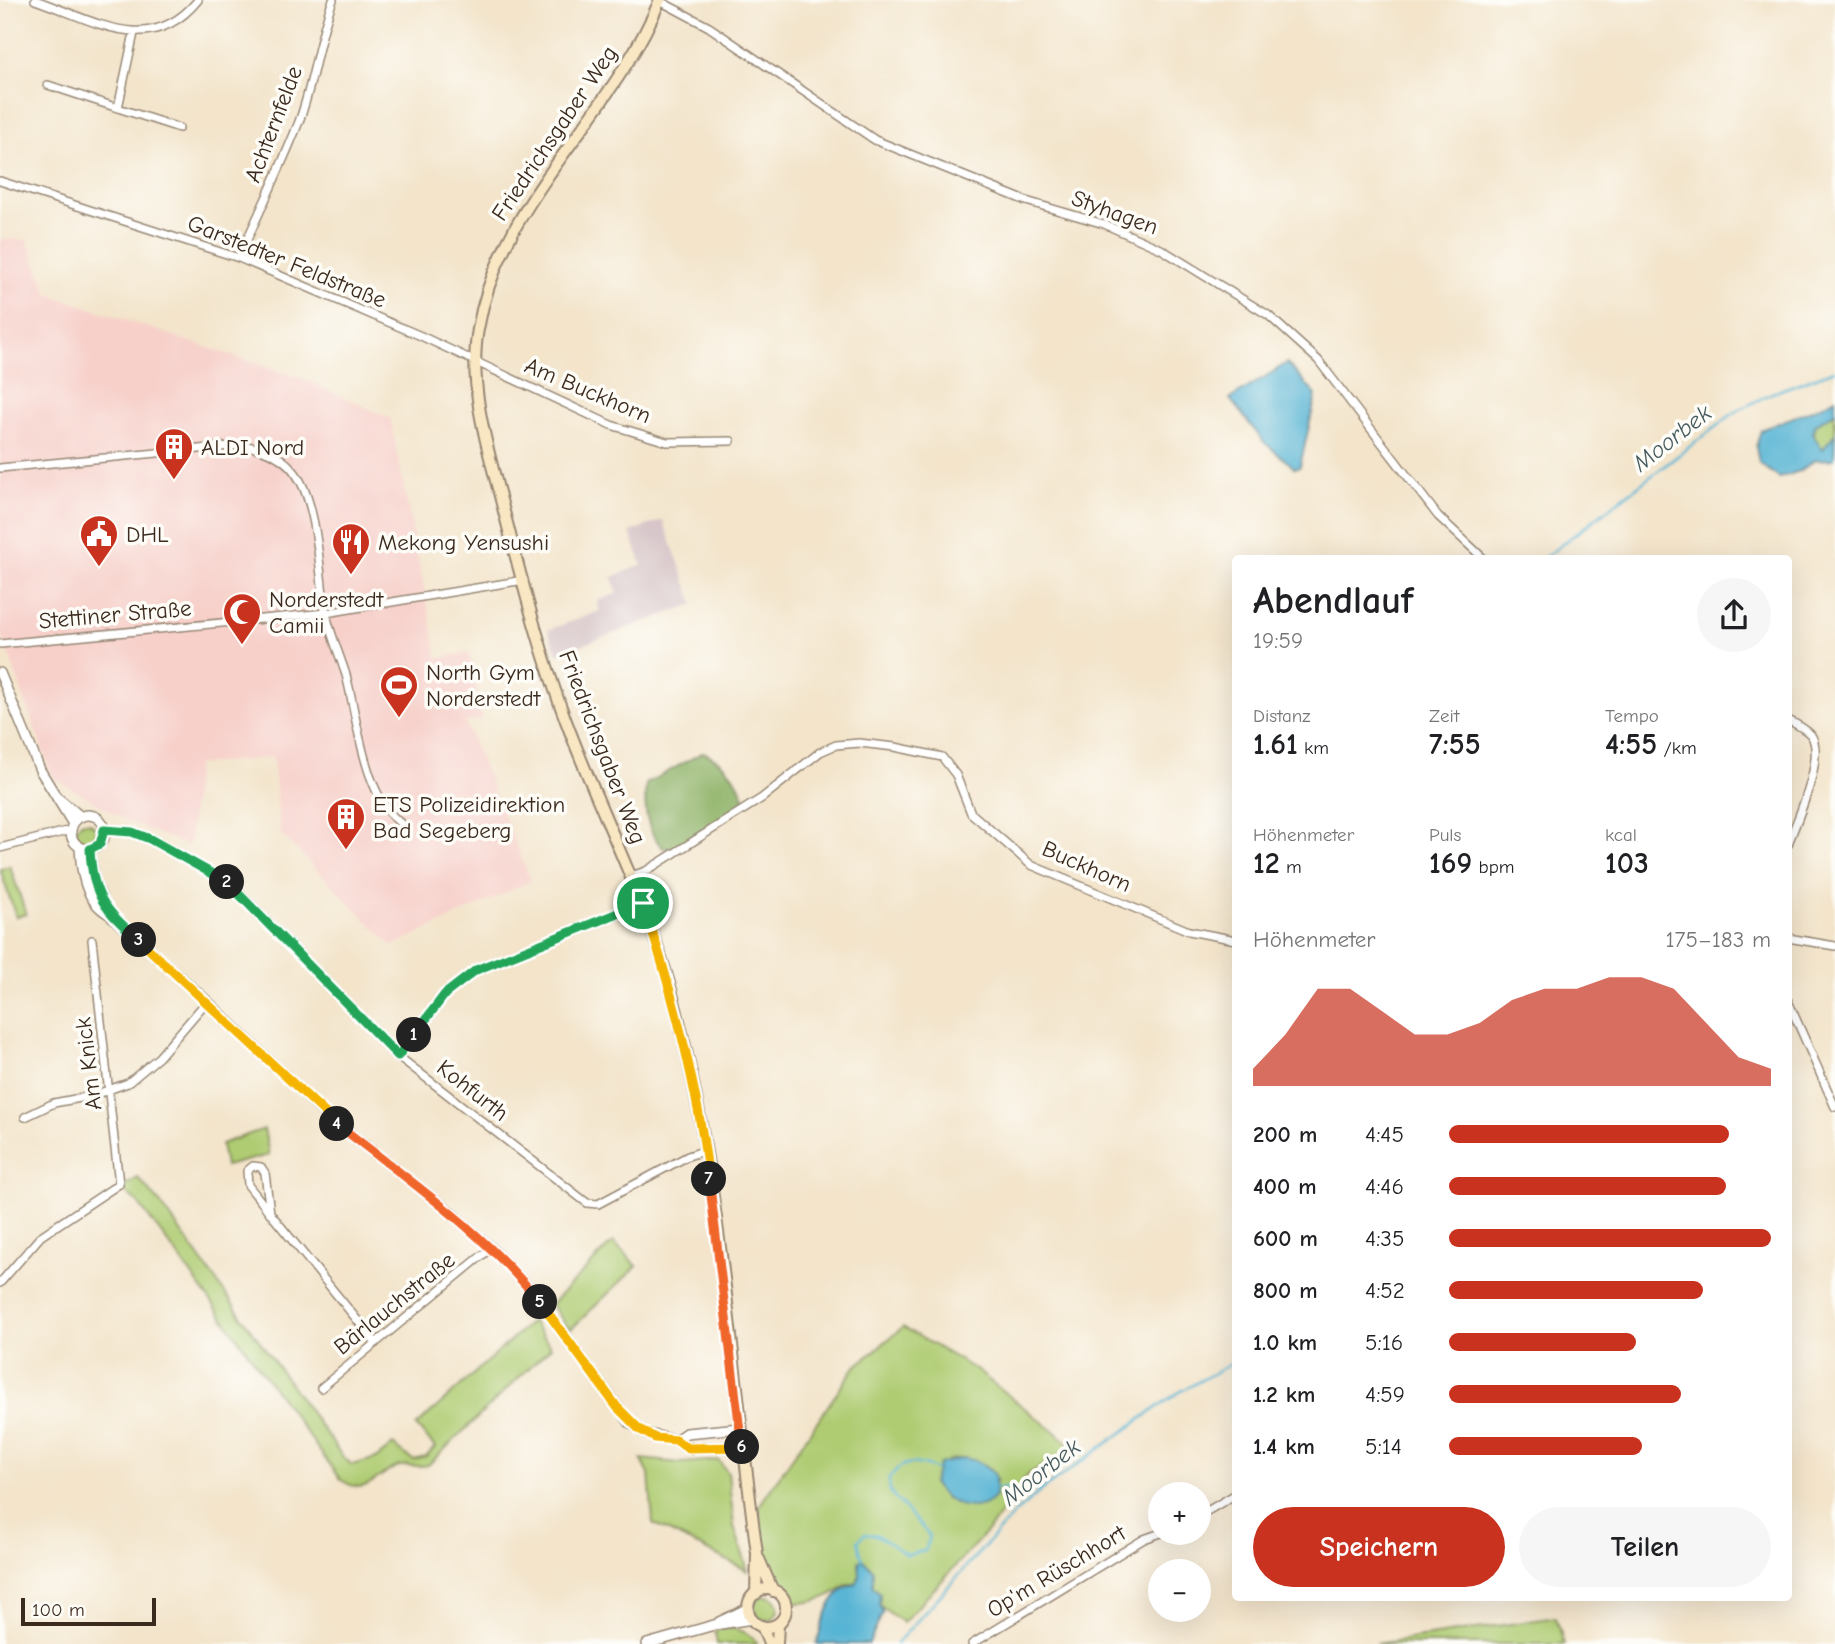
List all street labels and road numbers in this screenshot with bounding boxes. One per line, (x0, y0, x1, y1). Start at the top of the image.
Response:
street label: Friedrichsgaber Weg (486, 41, 623, 226)
street label: Achternfelde (239, 62, 308, 186)
street label: Styhagen (1068, 184, 1162, 241)
street label: Garstedter Feldstraße (183, 209, 390, 314)
street label: Am Buckhorn (521, 352, 655, 429)
street label: Stettiner Straße (38, 594, 192, 635)
street label: Friedrichsgaber Weg (553, 646, 652, 848)
street label: Buckhorn (1038, 835, 1135, 898)
street label: Am Knick (69, 1016, 108, 1112)
street label: Kohfurth (431, 1054, 514, 1127)
street label: Bärlauchstraße (328, 1246, 460, 1360)
street label: Op'm Rüschhort (982, 1519, 1132, 1623)

